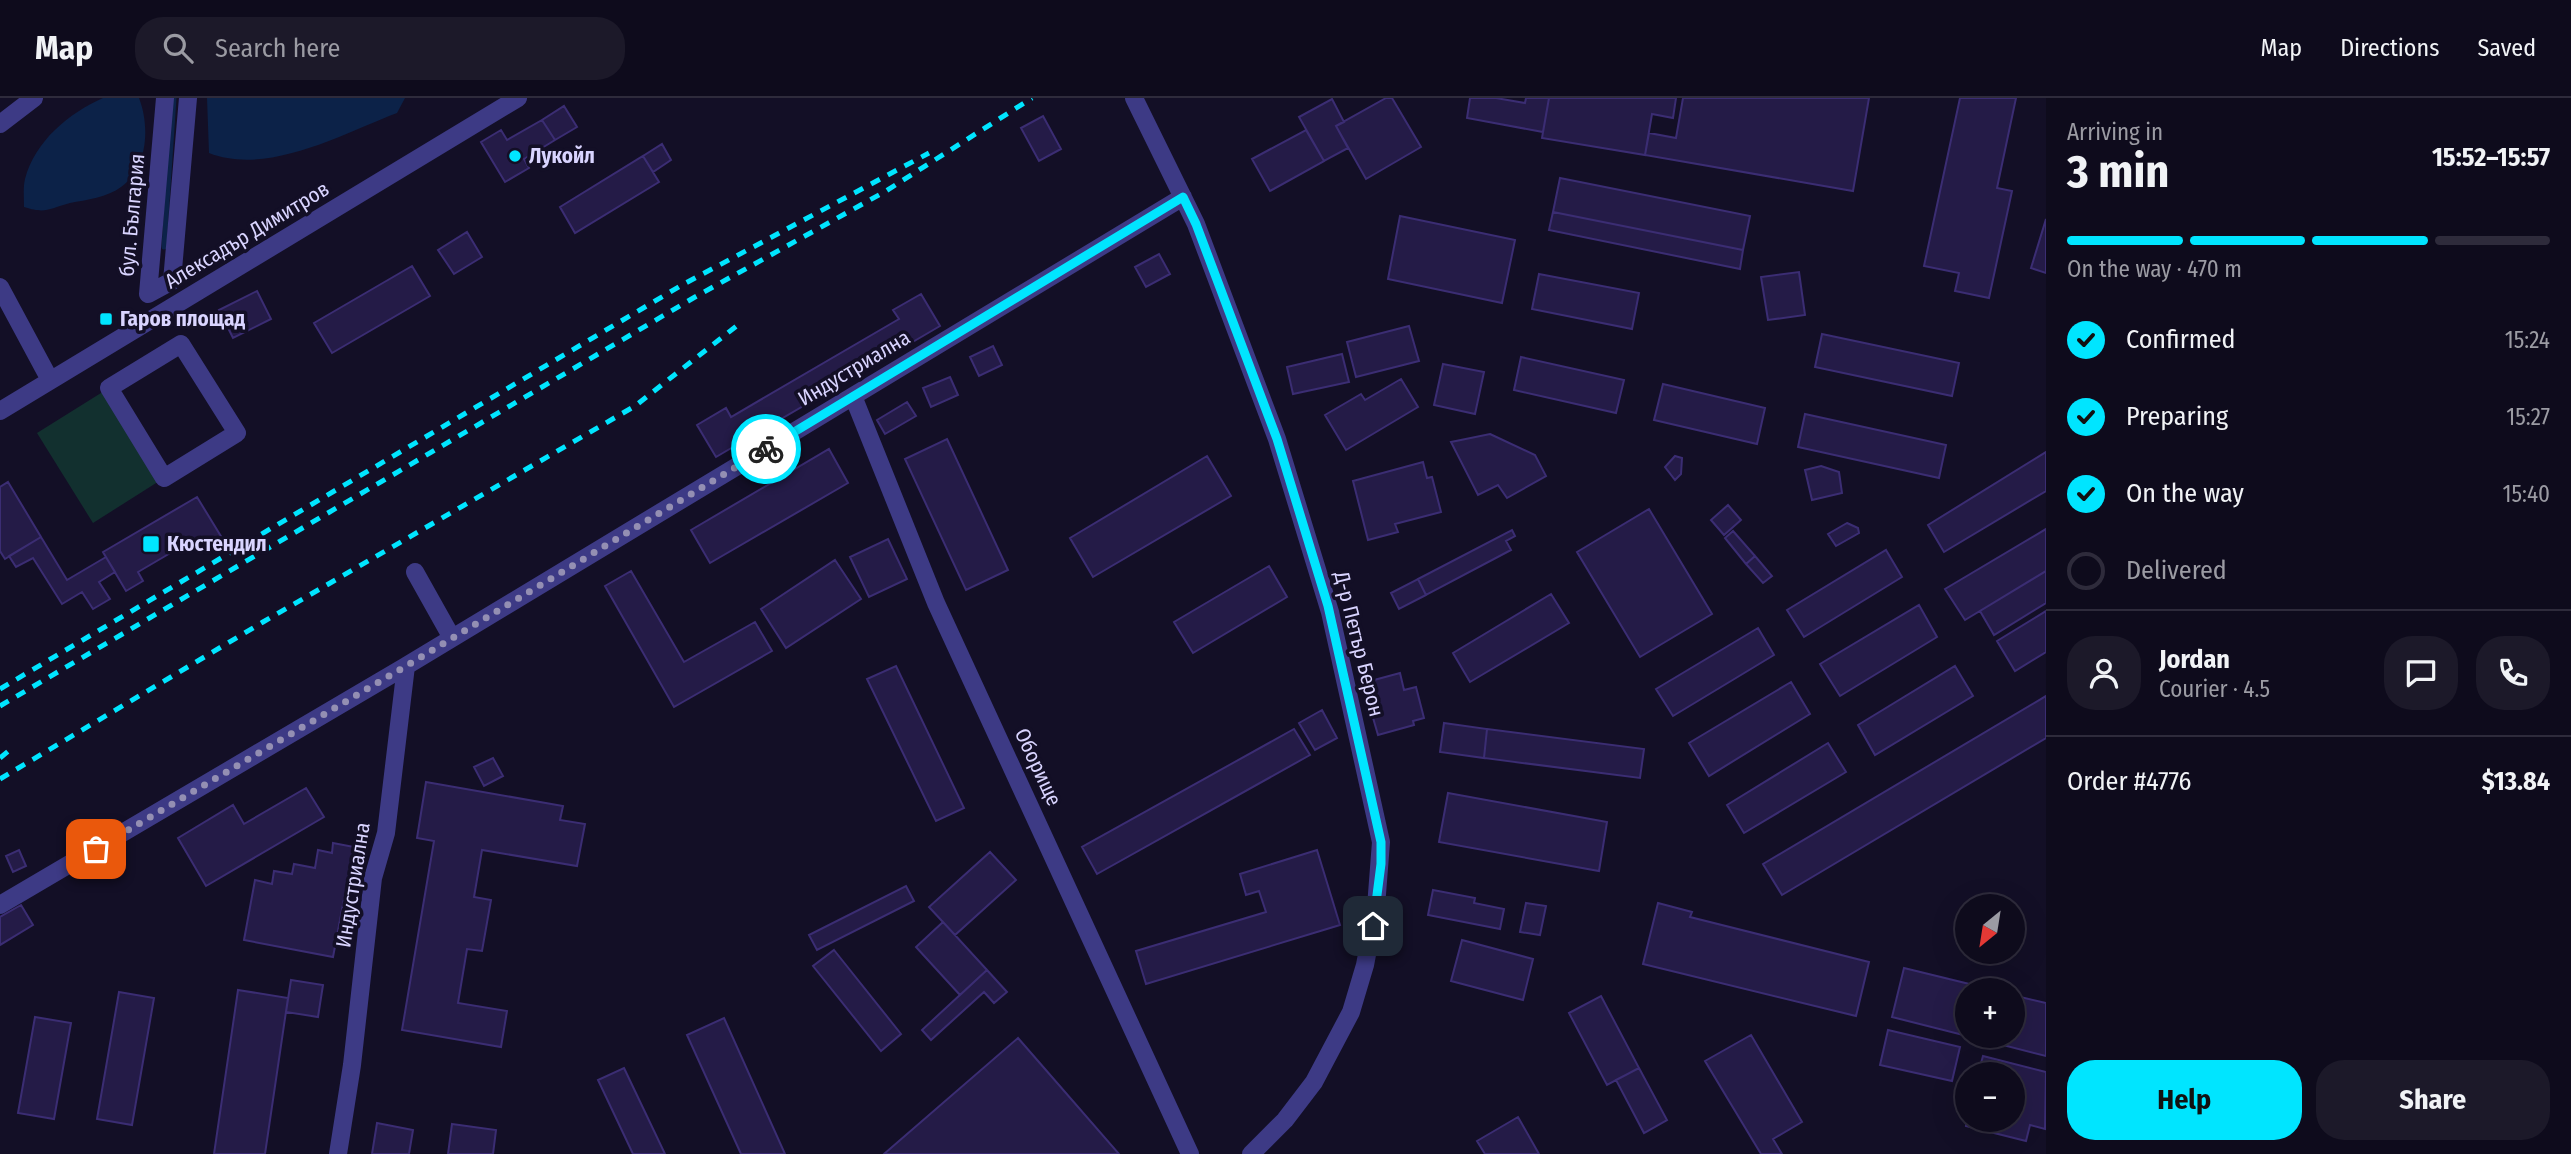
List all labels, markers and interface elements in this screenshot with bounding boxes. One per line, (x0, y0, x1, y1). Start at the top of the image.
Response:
search box (135, 17, 625, 80)
text: Map (35, 28, 93, 68)
icon: search (159, 29, 197, 67)
text: Search here (215, 33, 340, 64)
text: Map (2261, 34, 2302, 62)
text: Directions (2340, 34, 2439, 62)
text: Saved (2477, 34, 2536, 62)
text: Arriving in (2067, 118, 2163, 146)
text: 15:52–15:57 (2432, 142, 2550, 173)
place label: Лукойл (529, 143, 595, 169)
text: 3 min (2067, 144, 2169, 199)
marker: Лукойл (507, 148, 523, 164)
street label: бул. България (114, 153, 150, 277)
street label: Алексадър Димитров (160, 176, 334, 294)
text: On the way · 470 m (2067, 255, 2242, 283)
place label: Гаров площад (120, 306, 245, 332)
marker: Гаров площад (98, 311, 114, 327)
icon: check (2067, 321, 2105, 359)
street label: Индустриална (793, 324, 915, 412)
text: Confirmed (2126, 324, 2236, 355)
text: 15:24 (2505, 326, 2550, 354)
icon: check (2067, 398, 2105, 436)
text: Preparing (2126, 401, 2228, 432)
text: 15:27 (2506, 403, 2550, 431)
courier (731, 414, 801, 484)
icon: bike (747, 430, 785, 468)
icon: check (2067, 475, 2105, 513)
text: On the way (2126, 478, 2244, 509)
text: 15:40 (2503, 480, 2550, 508)
place label: Кюстендил (167, 531, 267, 557)
marker: Кюстендил (141, 534, 161, 554)
text: Delivered (2126, 555, 2227, 586)
street label: Д-р Петър Берон (1328, 568, 1390, 719)
button: person (2067, 636, 2141, 710)
button: chat (2384, 636, 2458, 710)
button: phone (2476, 636, 2550, 710)
text: Jordan (2159, 644, 2230, 675)
text: Courier · 4.5 (2159, 675, 2270, 703)
street label: Оборище (1009, 724, 1067, 810)
text: Order #4776 (2067, 766, 2191, 797)
text: $13.84 (2482, 766, 2550, 797)
pin (66, 819, 126, 879)
street label: Индустриална (330, 821, 376, 949)
icon: bag (77, 830, 115, 868)
north arrow (1955, 894, 2025, 964)
map controls (1955, 894, 2025, 1132)
pin (1343, 896, 1403, 956)
icon: home (1354, 907, 1392, 945)
button: + (1955, 978, 2025, 1048)
button: Help (2067, 1060, 2302, 1140)
button: Share (2316, 1060, 2550, 1140)
button: − (1955, 1062, 2025, 1132)

